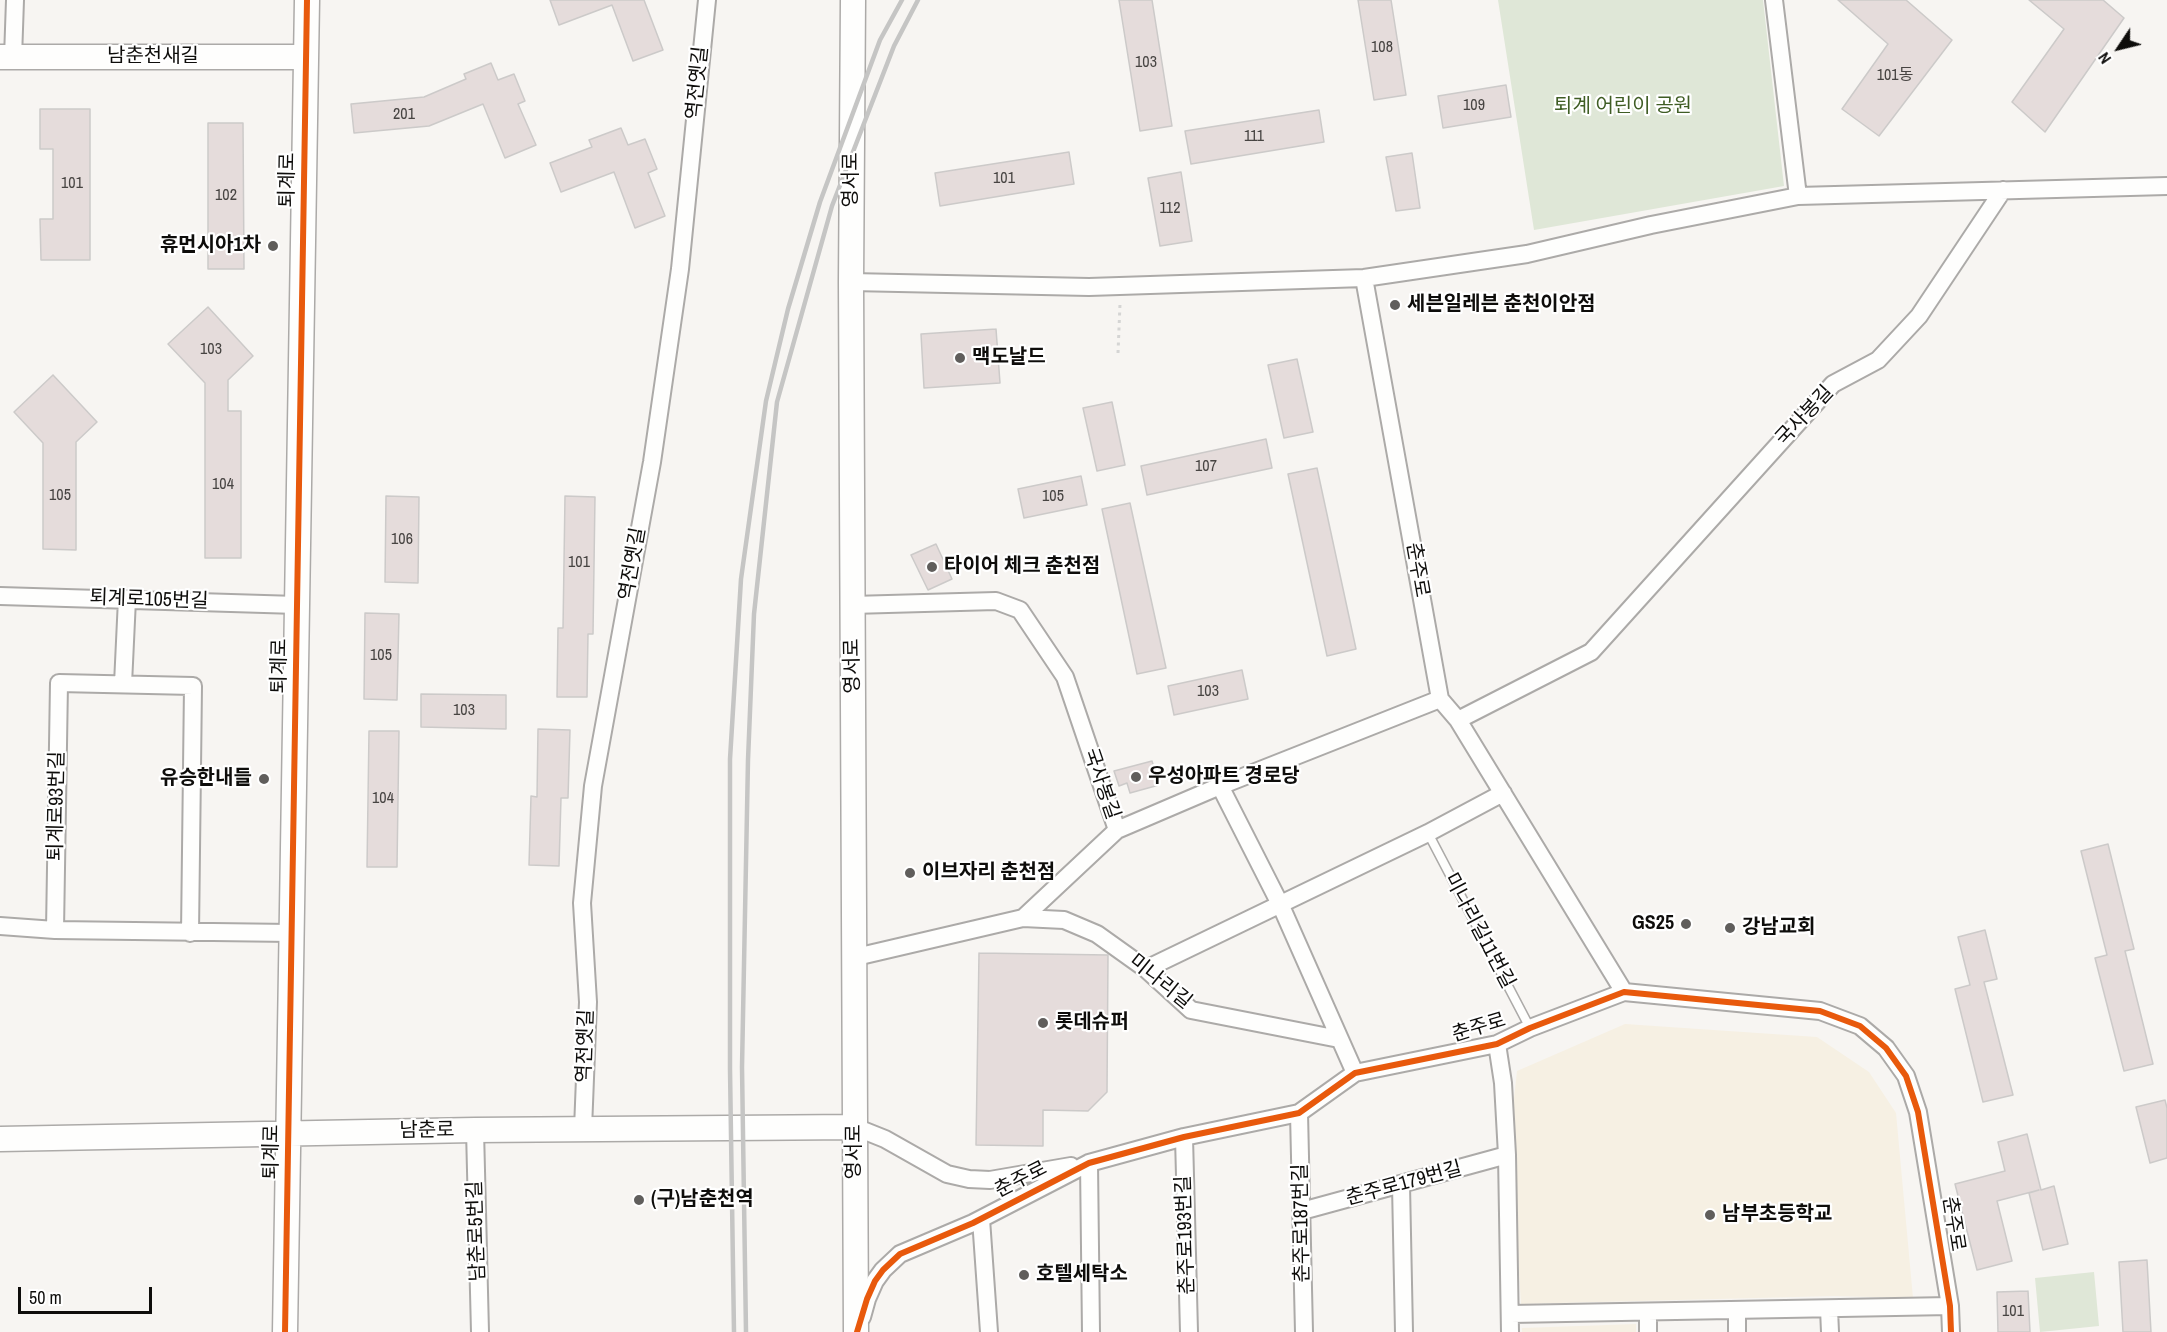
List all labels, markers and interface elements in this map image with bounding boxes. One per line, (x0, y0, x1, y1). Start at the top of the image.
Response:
north arrow (2089, 18, 2149, 78)
house number: 108 (1371, 38, 1393, 58)
street label: 남춘천새길 (107, 45, 199, 69)
street label: 역전옛길 (682, 45, 714, 121)
text: N (2093, 48, 2116, 69)
house number: 103 (1135, 53, 1157, 73)
house number: 101동 (1877, 66, 1913, 86)
park label: 퇴계 어린이 공원 (1554, 95, 1692, 119)
house number: 109 (1463, 96, 1485, 116)
house number: 201 (393, 105, 415, 125)
house number: 111 (1244, 127, 1264, 147)
street label: 퇴계로 (276, 152, 300, 208)
street label: 영서로 (840, 152, 864, 208)
house number: 101 (993, 169, 1015, 189)
house number: 101 (61, 174, 83, 194)
house number: 102 (215, 186, 237, 206)
house number: 112 (1160, 199, 1180, 219)
place label: 휴먼시아1차 (160, 234, 261, 258)
marker: 휴먼시아1차 (266, 239, 280, 253)
place label: 세븐일레븐 춘천이안점 (1407, 293, 1596, 317)
marker: 세븐일레븐 춘천이안점 (1388, 298, 1402, 312)
house number: 103 (200, 340, 222, 360)
place label: 맥도날드 (972, 346, 1046, 370)
marker: 맥도날드 (953, 351, 967, 365)
street label: 국사봉길 (1771, 381, 1839, 451)
house number: 107 (1195, 457, 1217, 477)
house number: 104 (212, 475, 234, 495)
house number: 105 (49, 486, 71, 506)
house number: 105 (1042, 487, 1064, 507)
street label: 역전옛길 (615, 526, 651, 602)
house number: 106 (391, 530, 413, 550)
street label: 춘주로 (1400, 541, 1434, 599)
house number: 101 (568, 553, 590, 573)
place label: 타이어 체크 춘천점 (944, 555, 1100, 579)
marker: 타이어 체크 춘천점 (925, 560, 939, 574)
street label: 퇴계로105번길 (89, 586, 209, 614)
street label: 퇴계로 (268, 638, 292, 694)
street label: 영서로 (841, 638, 865, 694)
house number: 105 (370, 646, 392, 666)
house number: 103 (1197, 682, 1219, 702)
house number: 103 (453, 701, 475, 721)
street label: 국사봉길 (1078, 745, 1124, 823)
street label: 퇴계로93번길 (44, 751, 70, 861)
place label: 우성아파트 경로당 (1148, 765, 1300, 789)
place label: 유승한내들 (160, 767, 252, 791)
marker: 우성아파트 경로당 (1129, 770, 1143, 784)
marker: 유승한내들 (257, 772, 271, 786)
house number: 104 (372, 789, 394, 809)
place label: 이브자리 춘천점 (922, 861, 1055, 885)
marker: 이브자리 춘천점 (903, 866, 917, 880)
street label: 미나리길11번길 (1438, 869, 1520, 993)
place label: GS25 (1632, 912, 1674, 936)
place label: 강남교회 (1742, 916, 1816, 940)
marker: GS25 (1679, 917, 1693, 931)
marker: 강남교회 (1723, 921, 1737, 935)
street label: 미나리길 (1124, 950, 1196, 1014)
street label: 춘주로 (1449, 1008, 1509, 1048)
street label: 역전옛길 (573, 1009, 599, 1083)
place label: 롯데슈퍼 (1055, 1011, 1129, 1035)
marker: 롯데슈퍼 (1036, 1016, 1050, 1030)
street label: 남춘로 (399, 1119, 455, 1143)
street label: 퇴계로 (260, 1124, 284, 1180)
street label: 영서로 (843, 1124, 867, 1180)
street label: 춘주로 (991, 1157, 1051, 1203)
street label: 춘주로179번길 (1343, 1157, 1465, 1211)
street label: 춘주로187번길 (1289, 1163, 1315, 1283)
street label: 춘주로193번길 (1172, 1175, 1200, 1295)
street label: 남춘로5번길 (463, 1180, 491, 1282)
place label: (구)남춘천역 (651, 1188, 754, 1212)
marker: (구)남춘천역 (632, 1193, 646, 1207)
street label: 춘주로 (1937, 1195, 1969, 1253)
place label: 남부초등학교 (1722, 1203, 1832, 1227)
marker: 남부초등학교 (1703, 1208, 1717, 1222)
place label: 호텔세탁소 (1036, 1263, 1128, 1287)
marker: 호텔세탁소 (1017, 1268, 1031, 1282)
scale bar (21, 1275, 154, 1313)
text: 50 m (29, 1285, 62, 1310)
house number: 101 (2002, 1302, 2024, 1322)

